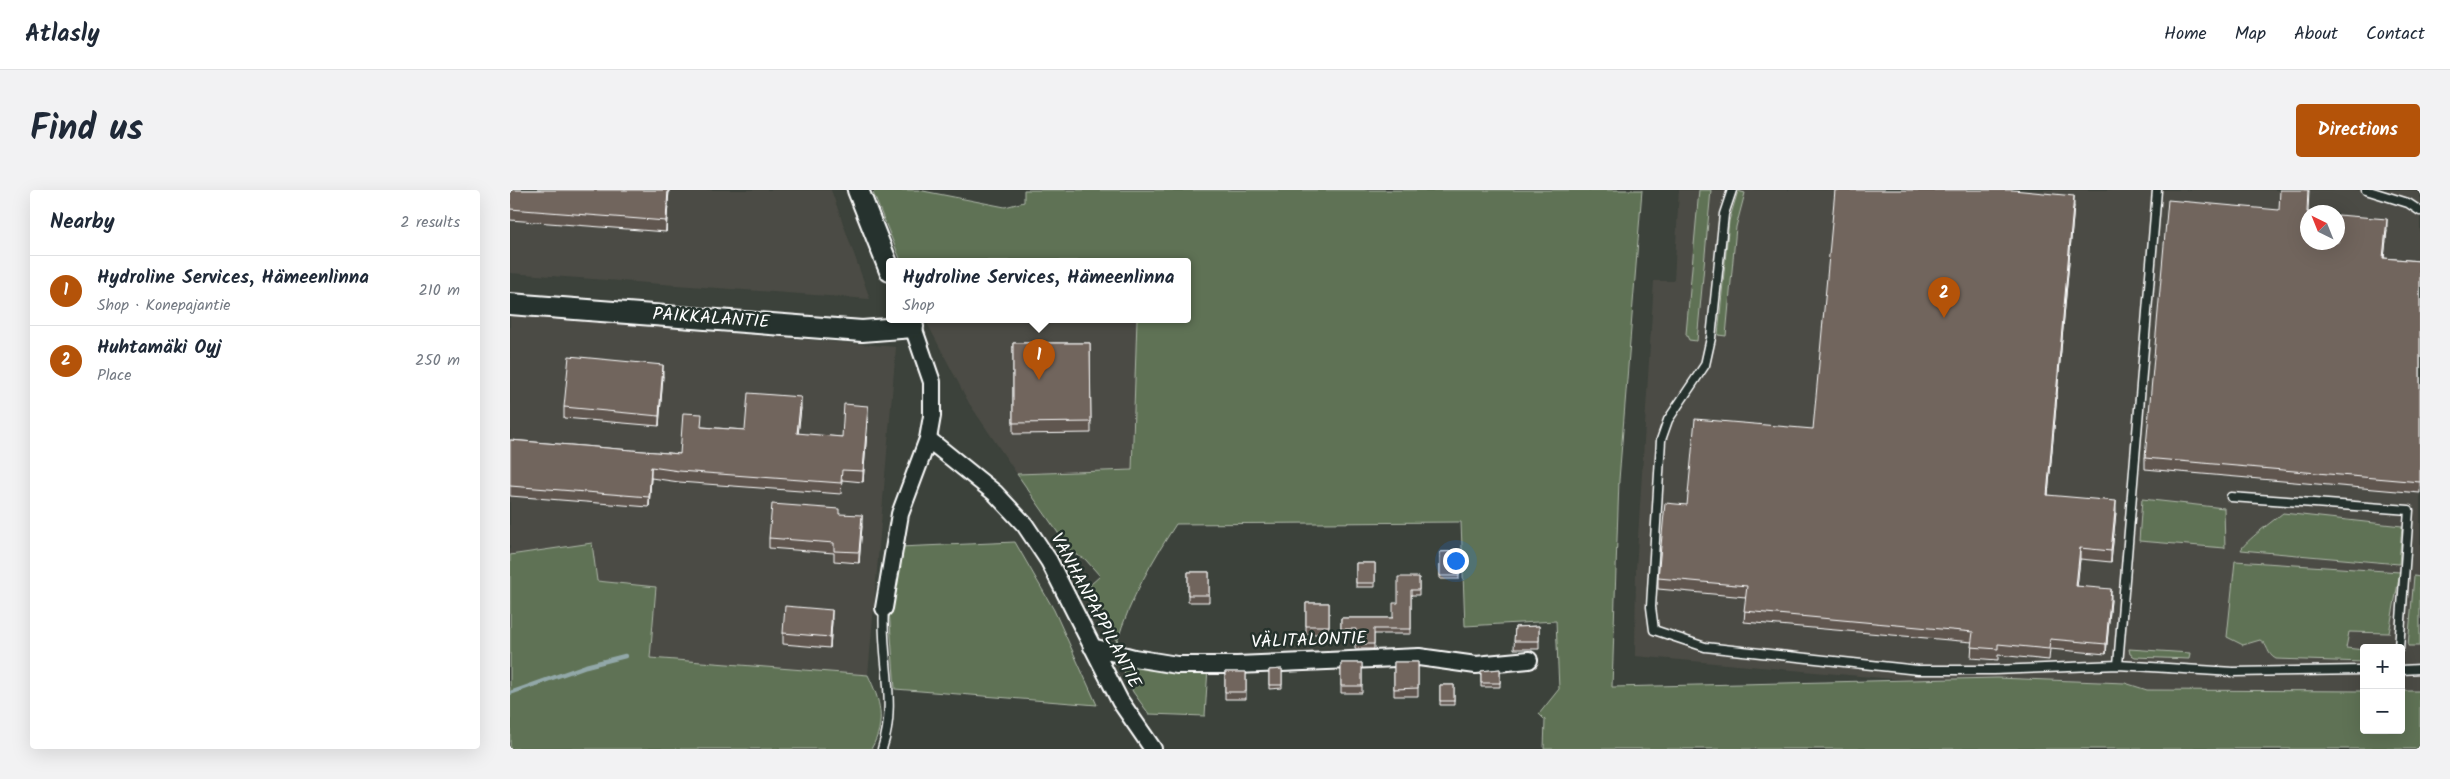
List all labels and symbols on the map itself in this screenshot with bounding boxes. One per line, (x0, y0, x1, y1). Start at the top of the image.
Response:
north arrow (2300, 205, 2345, 250)
pin: 2 (1928, 277, 1960, 318)
street label: PAIKKALANTIE (652, 300, 771, 338)
pin: 1 (1023, 339, 1055, 380)
street label: VANHANPAPPILANTIE (1042, 528, 1148, 694)
your location (1443, 548, 1469, 574)
street label: VÄLITALONTIE (1251, 624, 1368, 658)

